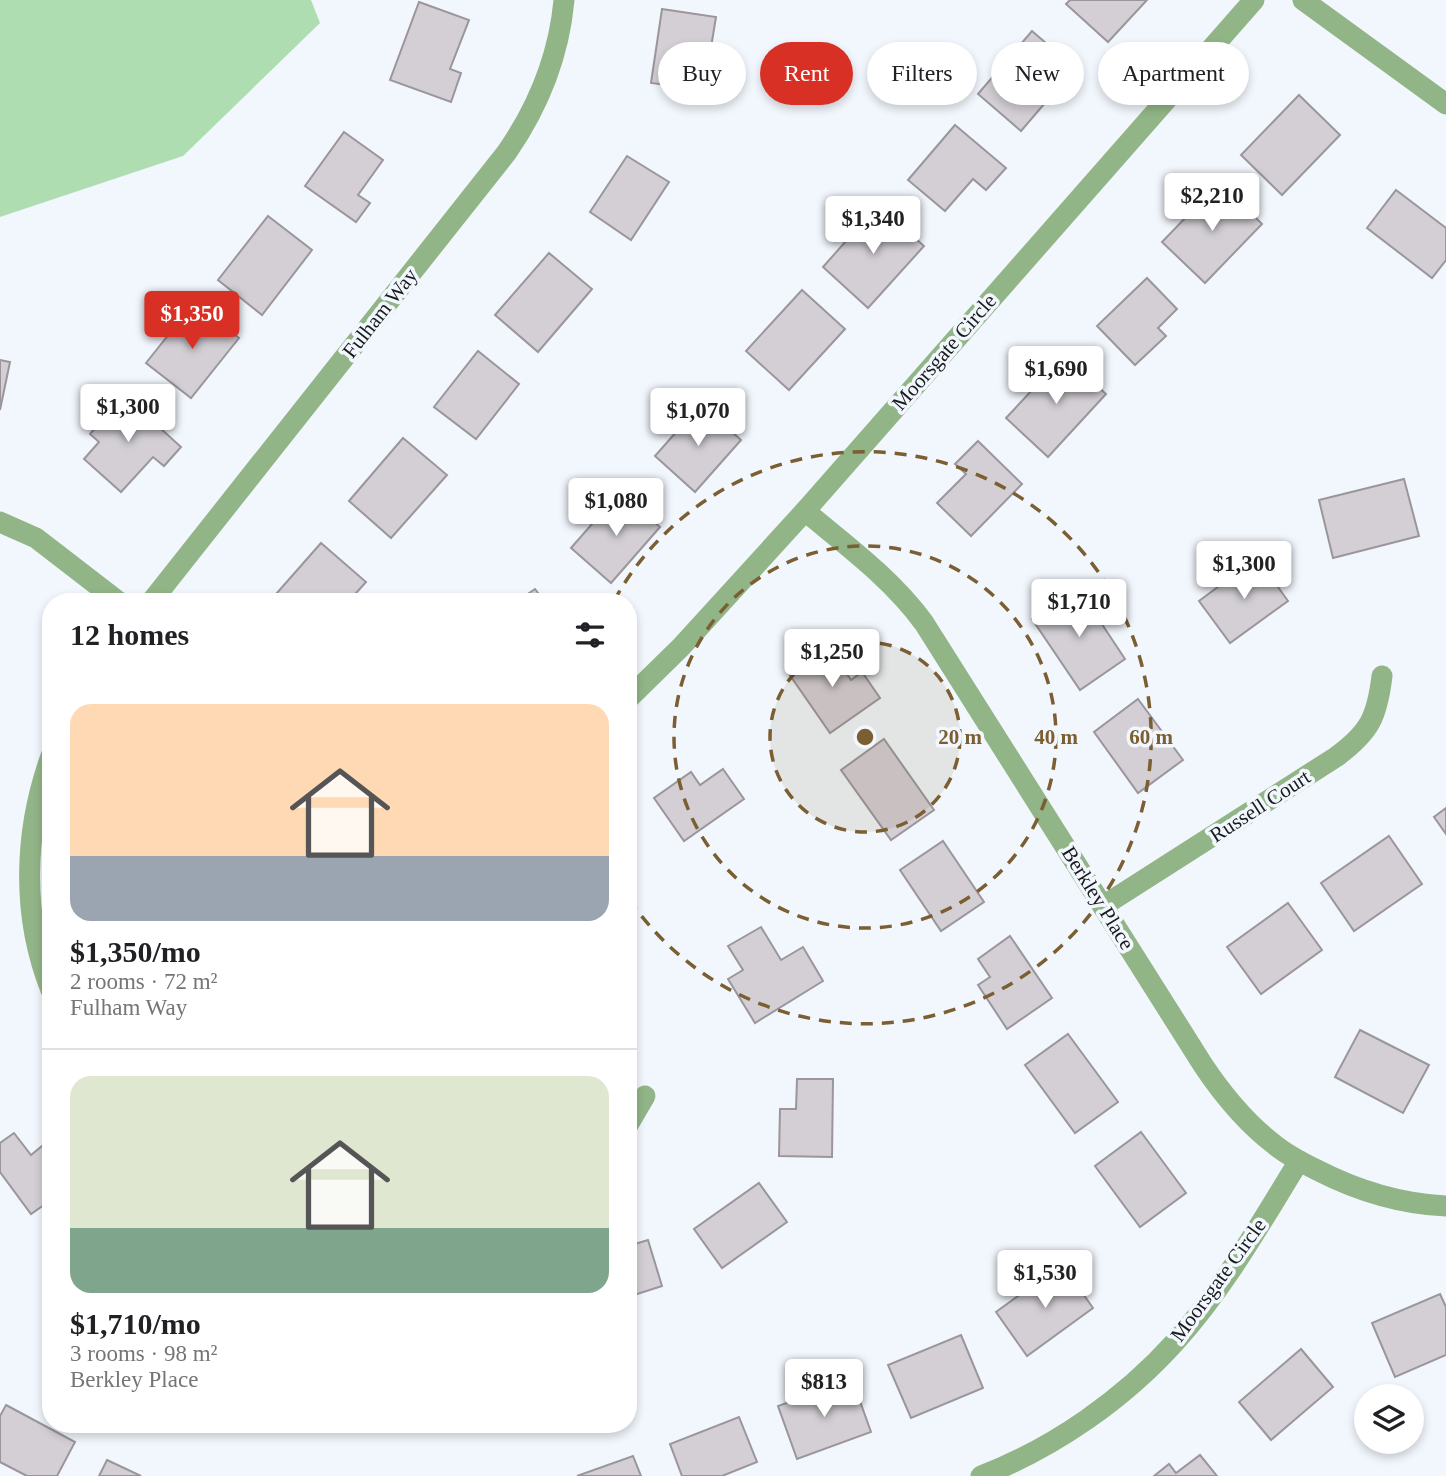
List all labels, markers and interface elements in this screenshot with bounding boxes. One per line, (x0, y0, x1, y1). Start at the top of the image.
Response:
chip: Buy (658, 42, 746, 105)
chip: Rent (760, 42, 853, 105)
chip: Filters (867, 42, 977, 105)
chip: New (991, 42, 1084, 105)
chip: Apartment (1098, 42, 1249, 105)
pin: $2,210 (1155, 174, 1269, 233)
text: $2,210 (1180, 183, 1244, 208)
pin: $1,340 (816, 196, 930, 256)
text: $1,340 (841, 206, 905, 231)
street label: Fulham Way (338, 263, 423, 363)
street label: Moorsgate Circle (887, 289, 1001, 415)
pin: $1,350 (135, 292, 249, 351)
text: $1,350 (160, 301, 224, 326)
pin: $1,690 (999, 346, 1113, 406)
text: $1,690 (1024, 356, 1088, 381)
pin: $1,300 (71, 384, 185, 444)
pin: $1,070 (641, 388, 755, 448)
text: $1,300 (96, 394, 160, 419)
text: $1,070 (666, 398, 730, 423)
pin: $1,080 (559, 478, 673, 538)
text: $1,080 (584, 488, 648, 513)
pin: $1,300 (1187, 542, 1301, 601)
text: $1,300 (1212, 551, 1276, 576)
pin: $1,710 (1022, 580, 1136, 639)
text: $1,710 (1047, 589, 1111, 614)
icon: filters (571, 616, 609, 654)
text: 12 homes (70, 618, 189, 651)
pin: $1,250 (775, 630, 889, 689)
text: $1,250 (800, 639, 864, 664)
centre of rings (853, 725, 877, 749)
text: 20 m (938, 725, 982, 749)
text: 40 m (1034, 725, 1078, 749)
text: 60 m (1129, 725, 1173, 749)
icon: home (277, 750, 403, 876)
street label: Russell Court (1205, 765, 1315, 847)
street label: Berkley Place (1057, 842, 1139, 954)
text: $1,350/mo (70, 935, 201, 968)
text: 2 rooms · 72 m² (70, 969, 217, 994)
text: Fulham Way (70, 995, 187, 1020)
icon: home (277, 1122, 403, 1248)
street label: Moorsgate Circle (1165, 1214, 1271, 1346)
pin: $1,530 (988, 1250, 1102, 1310)
text: $1,530 (1013, 1260, 1077, 1285)
text: $1,710/mo (70, 1307, 201, 1340)
text: 3 rooms · 98 m² (70, 1341, 217, 1366)
pin: $813 (783, 1360, 865, 1419)
text: Berkley Place (70, 1367, 198, 1392)
text: $813 (801, 1369, 847, 1394)
map controls (1354, 1384, 1424, 1454)
button: layers (1354, 1384, 1424, 1454)

